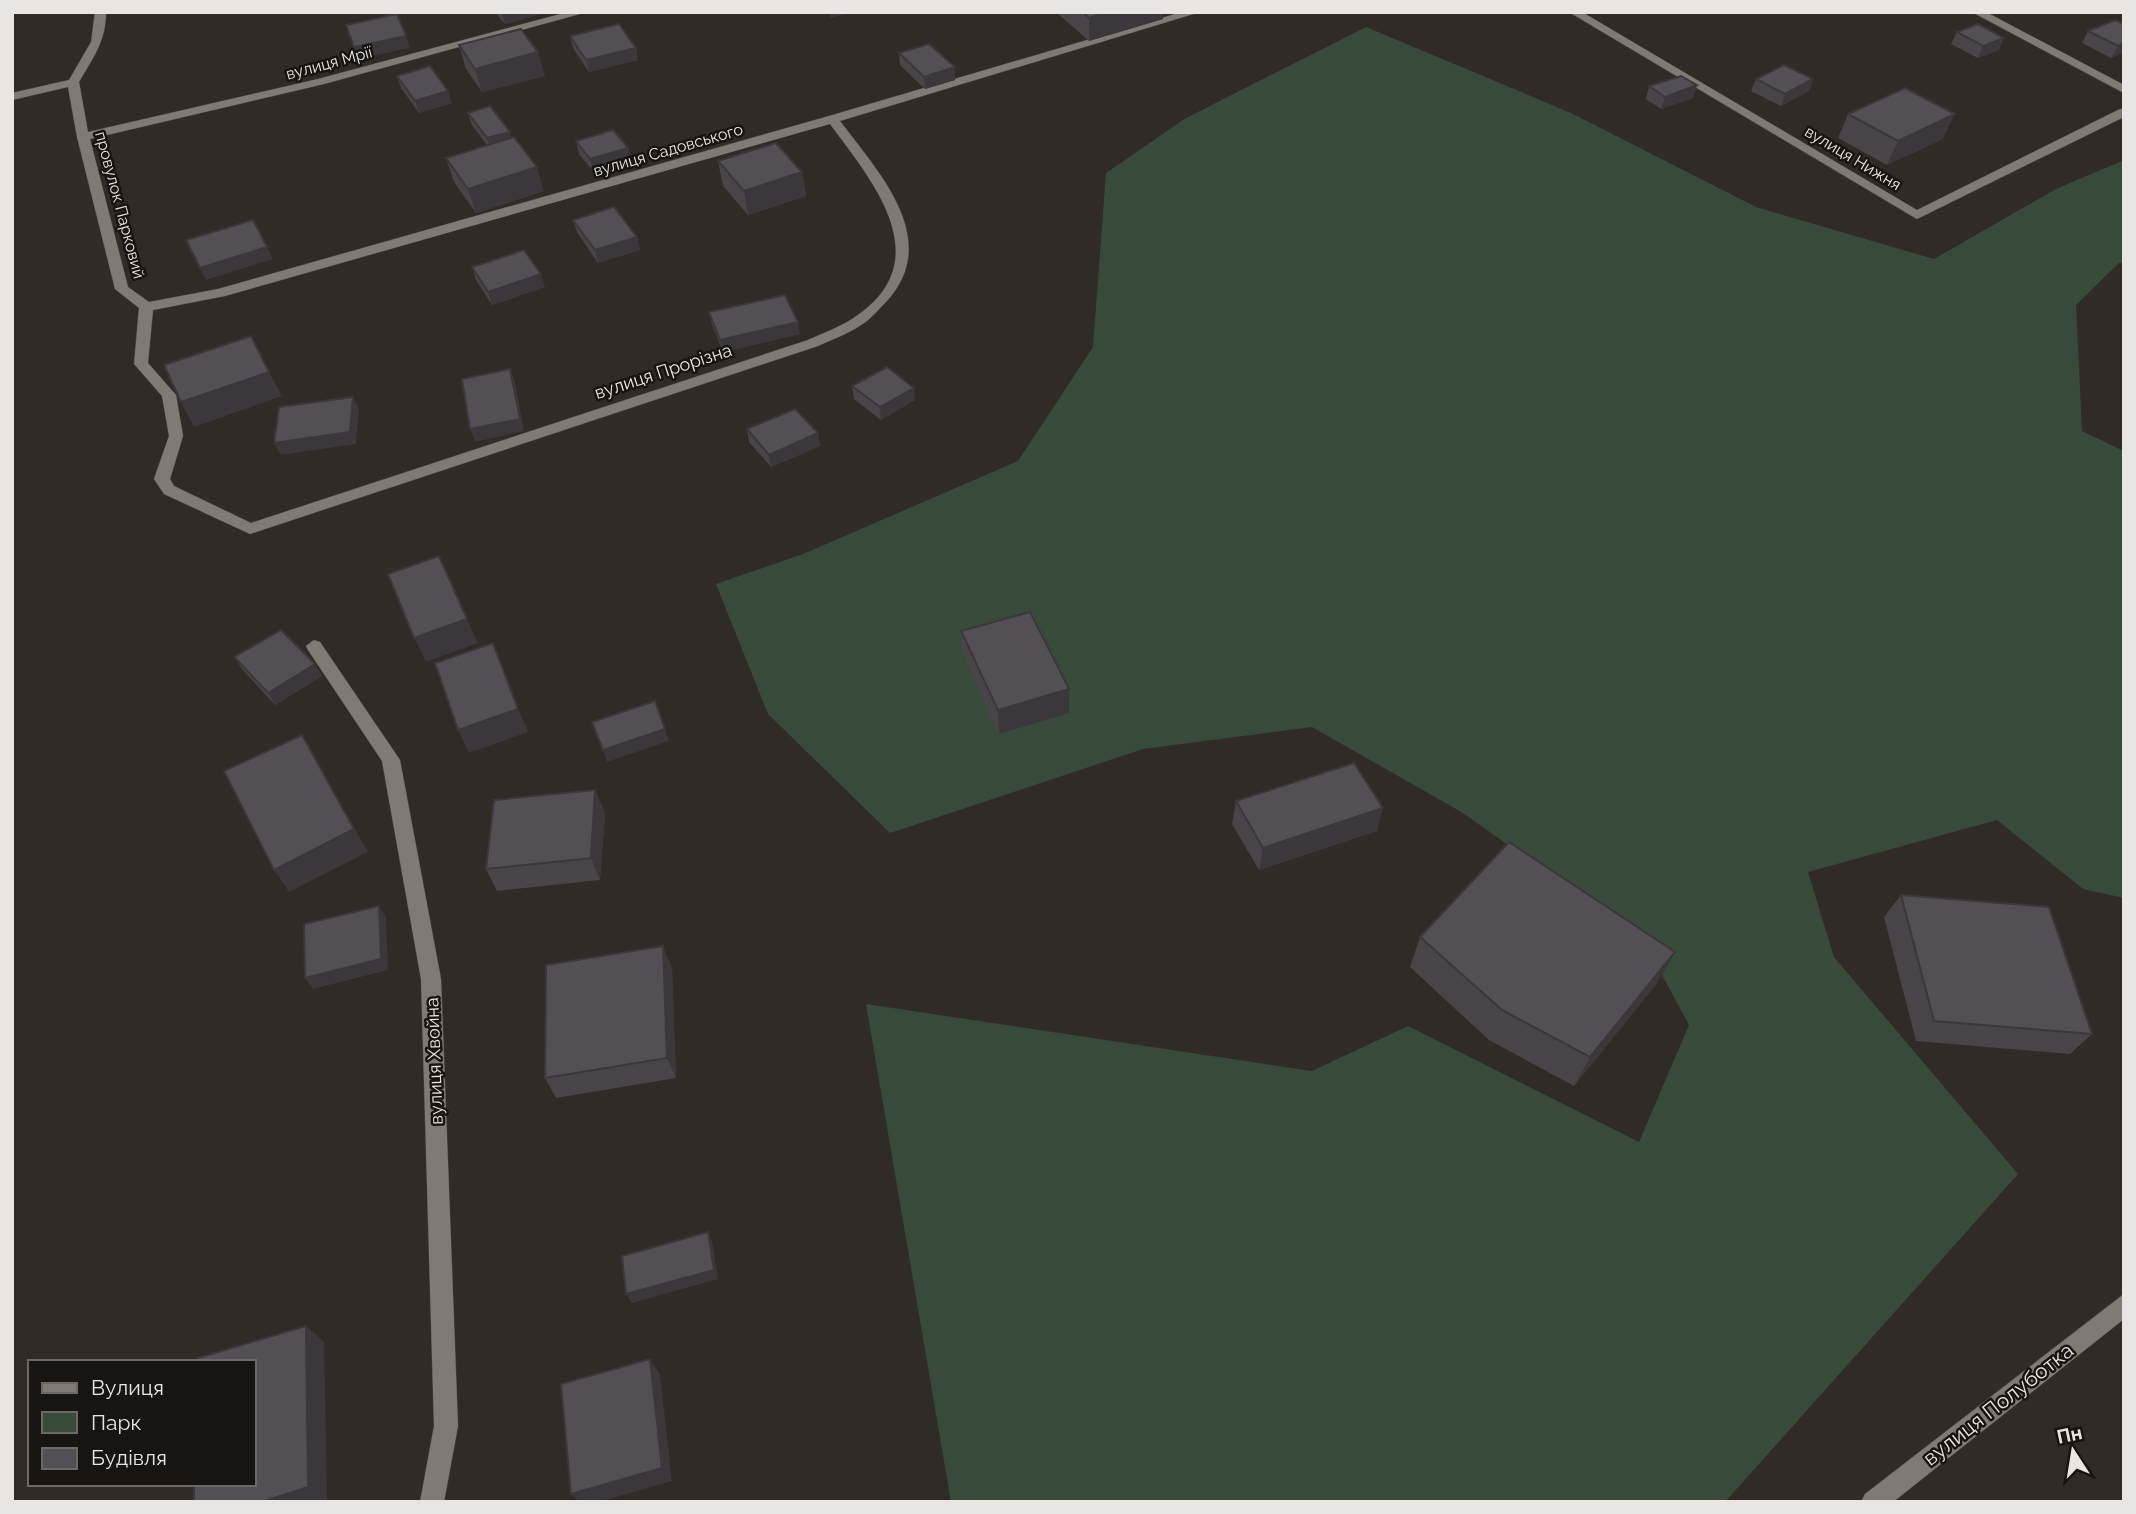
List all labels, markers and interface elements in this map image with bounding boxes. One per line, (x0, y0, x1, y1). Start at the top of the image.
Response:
street label: вулиця Мрії (284, 42, 375, 84)
street label: вулиця Садовського (591, 120, 745, 180)
street label: вулиця Нижня (1801, 122, 1905, 194)
street label: провулок Парковий (91, 129, 149, 281)
street label: вулиця Прорізна (592, 339, 734, 403)
street label: вулиця Хвойна (421, 997, 447, 1125)
street label: вулиця Полуботка (1918, 1338, 2078, 1470)
legend (28, 1360, 256, 1486)
text: Вулиця (91, 1375, 164, 1400)
text: Парк (91, 1410, 141, 1435)
north arrow (2038, 1416, 2108, 1486)
text: Пн (2055, 1421, 2084, 1448)
text: Будівля (91, 1445, 167, 1470)

